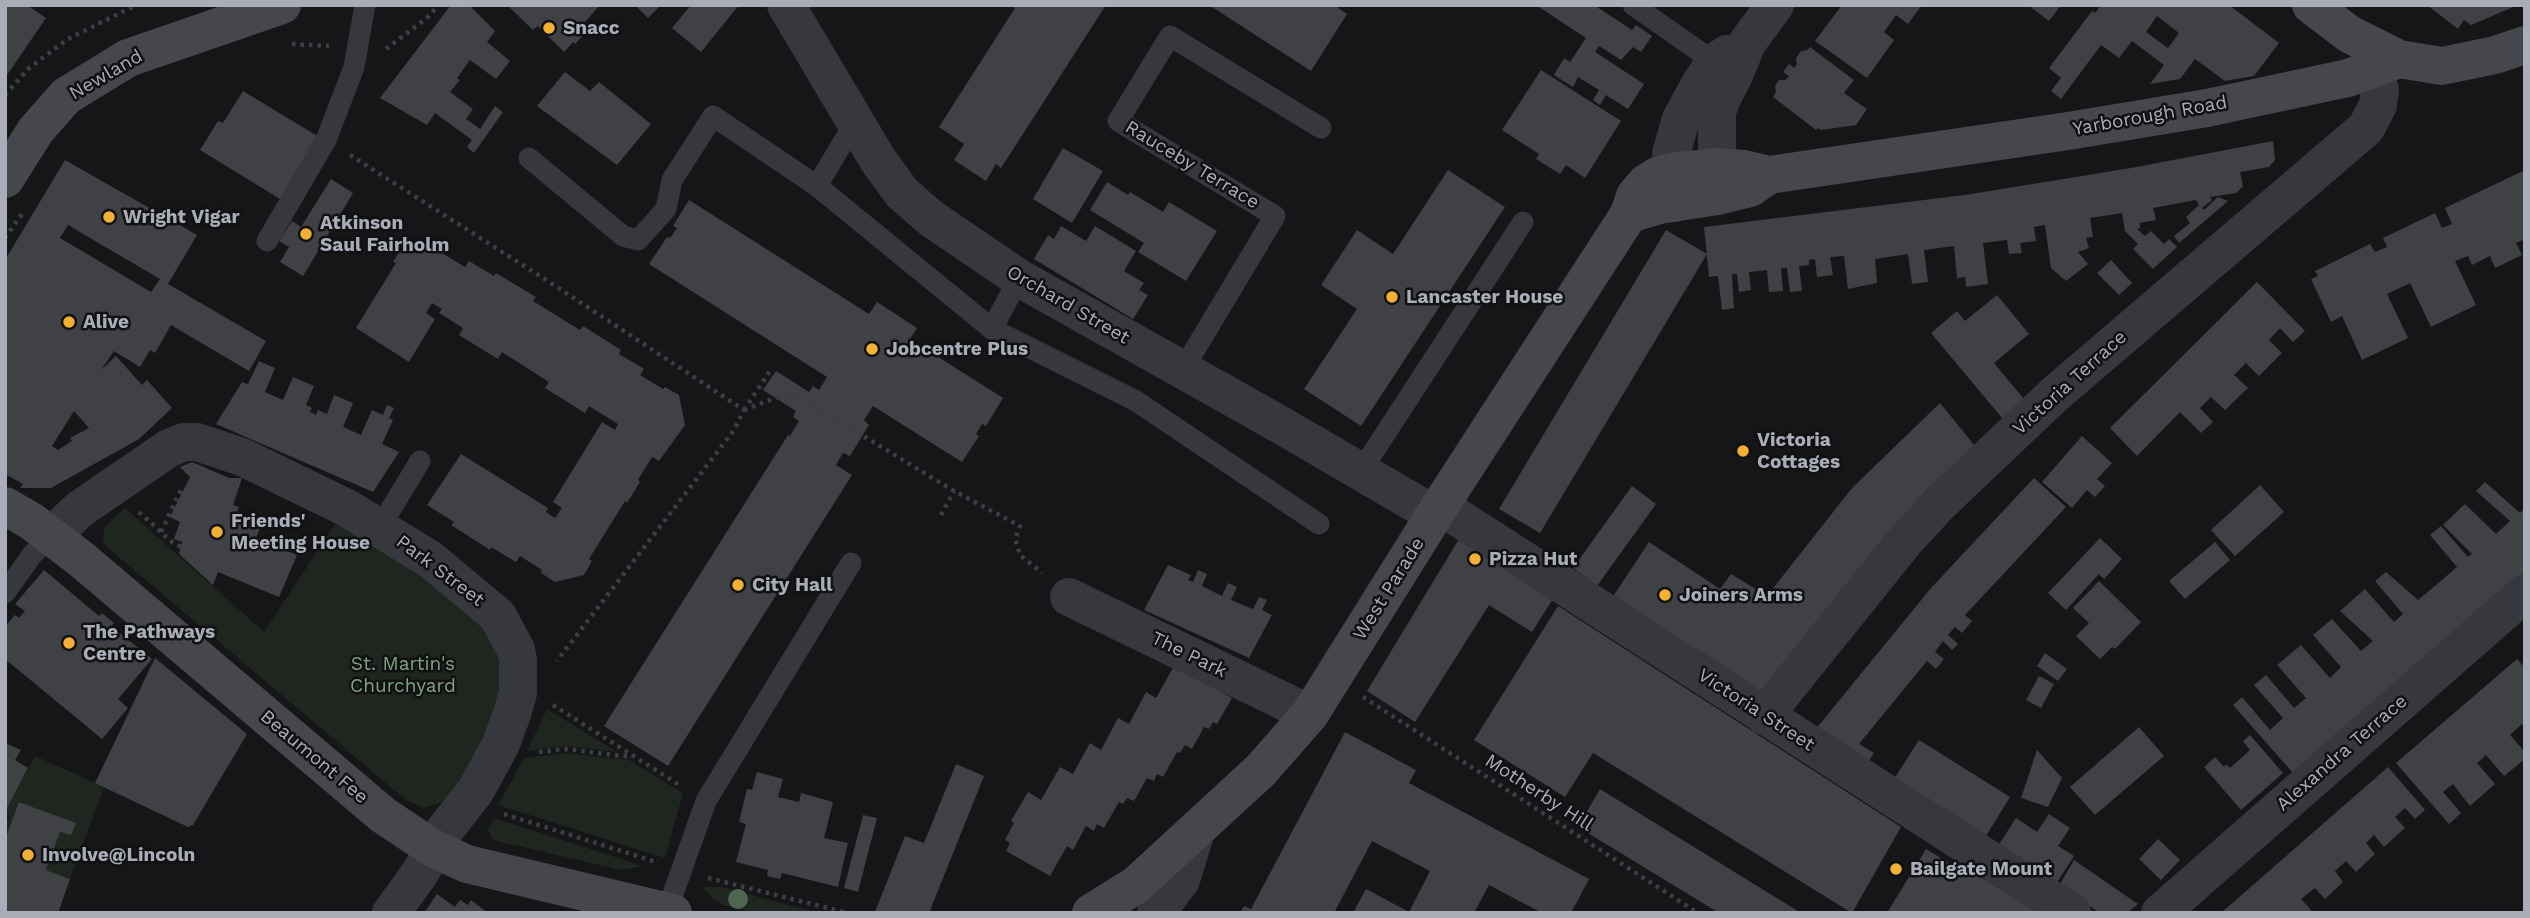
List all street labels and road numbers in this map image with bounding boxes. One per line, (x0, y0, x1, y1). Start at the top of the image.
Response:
street label: Newland (65, 45, 147, 105)
street label: Yarborough Road (2071, 91, 2229, 141)
street label: Rauceby Terrace (1121, 116, 1263, 214)
street label: Orchard Street (1003, 261, 1133, 349)
street label: Victoria Terrace (2008, 326, 2132, 440)
street label: Park Street (391, 530, 489, 612)
street label: West Parade (1348, 534, 1430, 644)
street label: The Park (1148, 627, 1230, 683)
street label: Victoria Street (1693, 664, 1819, 756)
street label: Alexandra Terrace (2272, 690, 2412, 816)
street label: Beaumont Fee (255, 705, 373, 809)
street label: Motherby Hill (1481, 750, 1597, 836)

